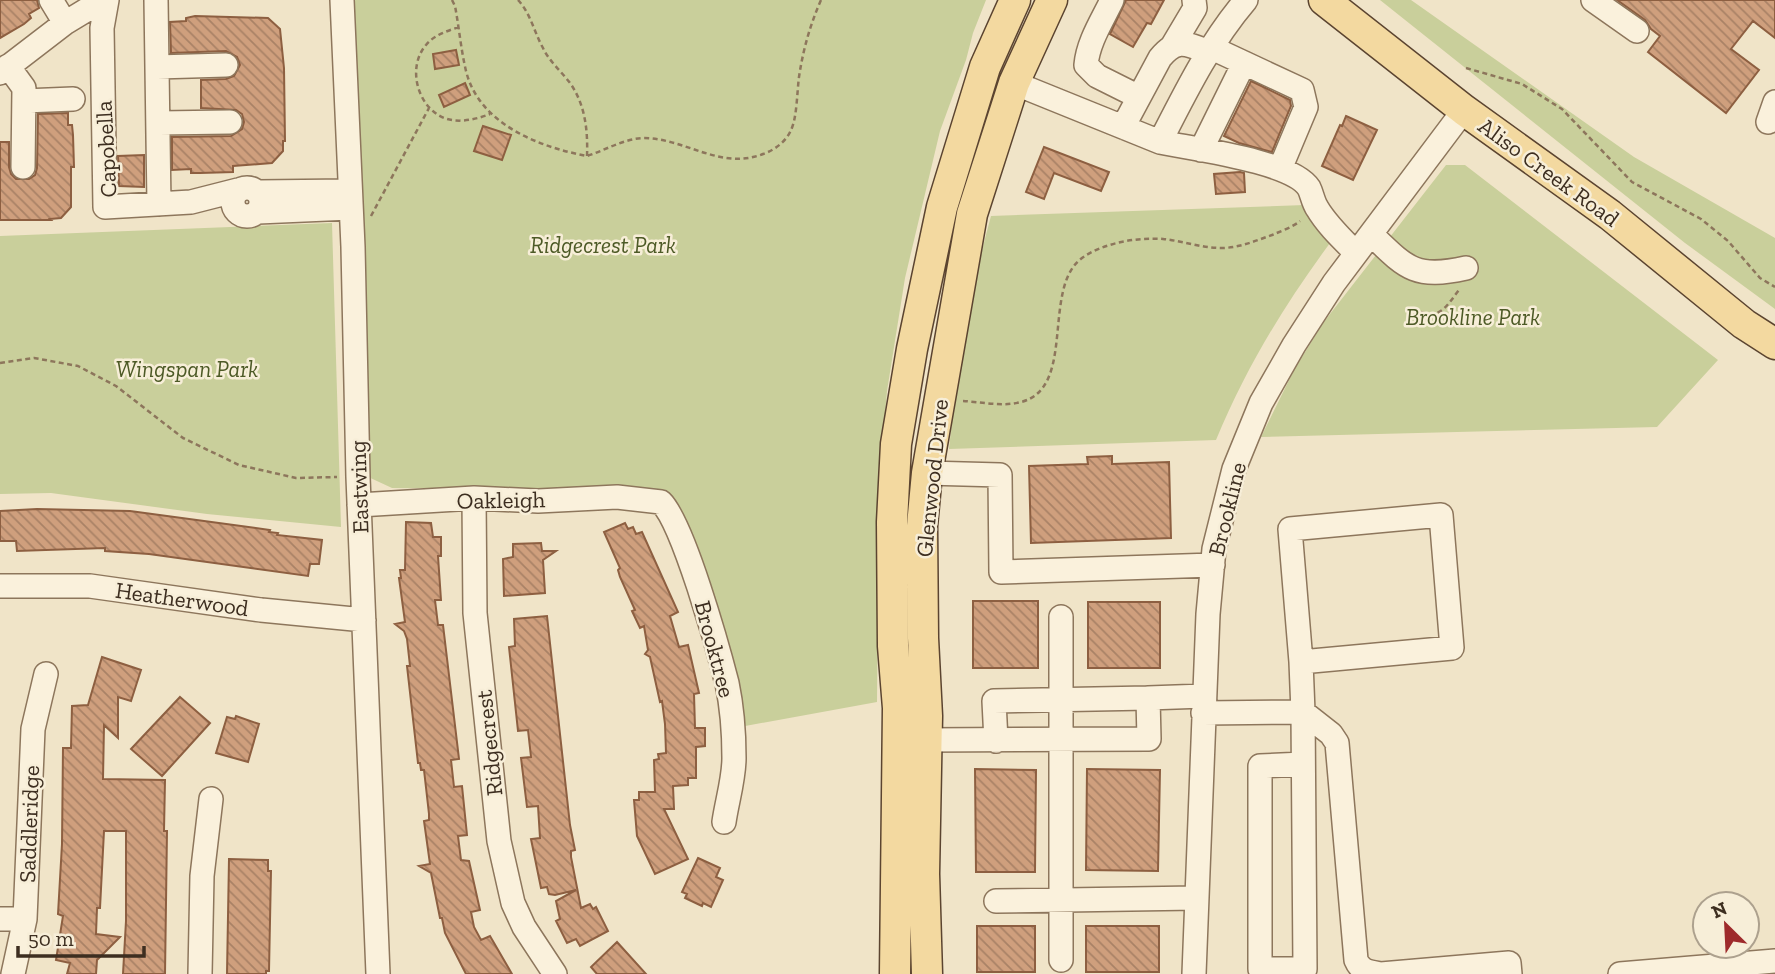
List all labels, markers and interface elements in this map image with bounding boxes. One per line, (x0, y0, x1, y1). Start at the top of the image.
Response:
street label: Capobella (89, 100, 123, 198)
street label: Aliso Creek Road (1473, 111, 1625, 233)
park label: Ridgecrest Park (530, 231, 676, 259)
park label: Brookline Park (1406, 303, 1540, 331)
park label: Wingspan Park (116, 355, 258, 383)
street label: Glenwood Drive (910, 398, 954, 558)
street label: Eastwing (343, 440, 375, 534)
street label: Brookline (1202, 459, 1252, 559)
street label: Oakleigh (456, 485, 546, 515)
street label: Heatherwood (114, 576, 251, 622)
street label: Brooktree (689, 598, 741, 700)
street label: Ridgecrest (469, 688, 508, 797)
street label: Saddleridge (13, 765, 45, 883)
north arrow (1691, 890, 1761, 960)
text: N (1708, 896, 1731, 923)
scale bar (18, 914, 144, 958)
text: 50 m (28, 926, 74, 951)

